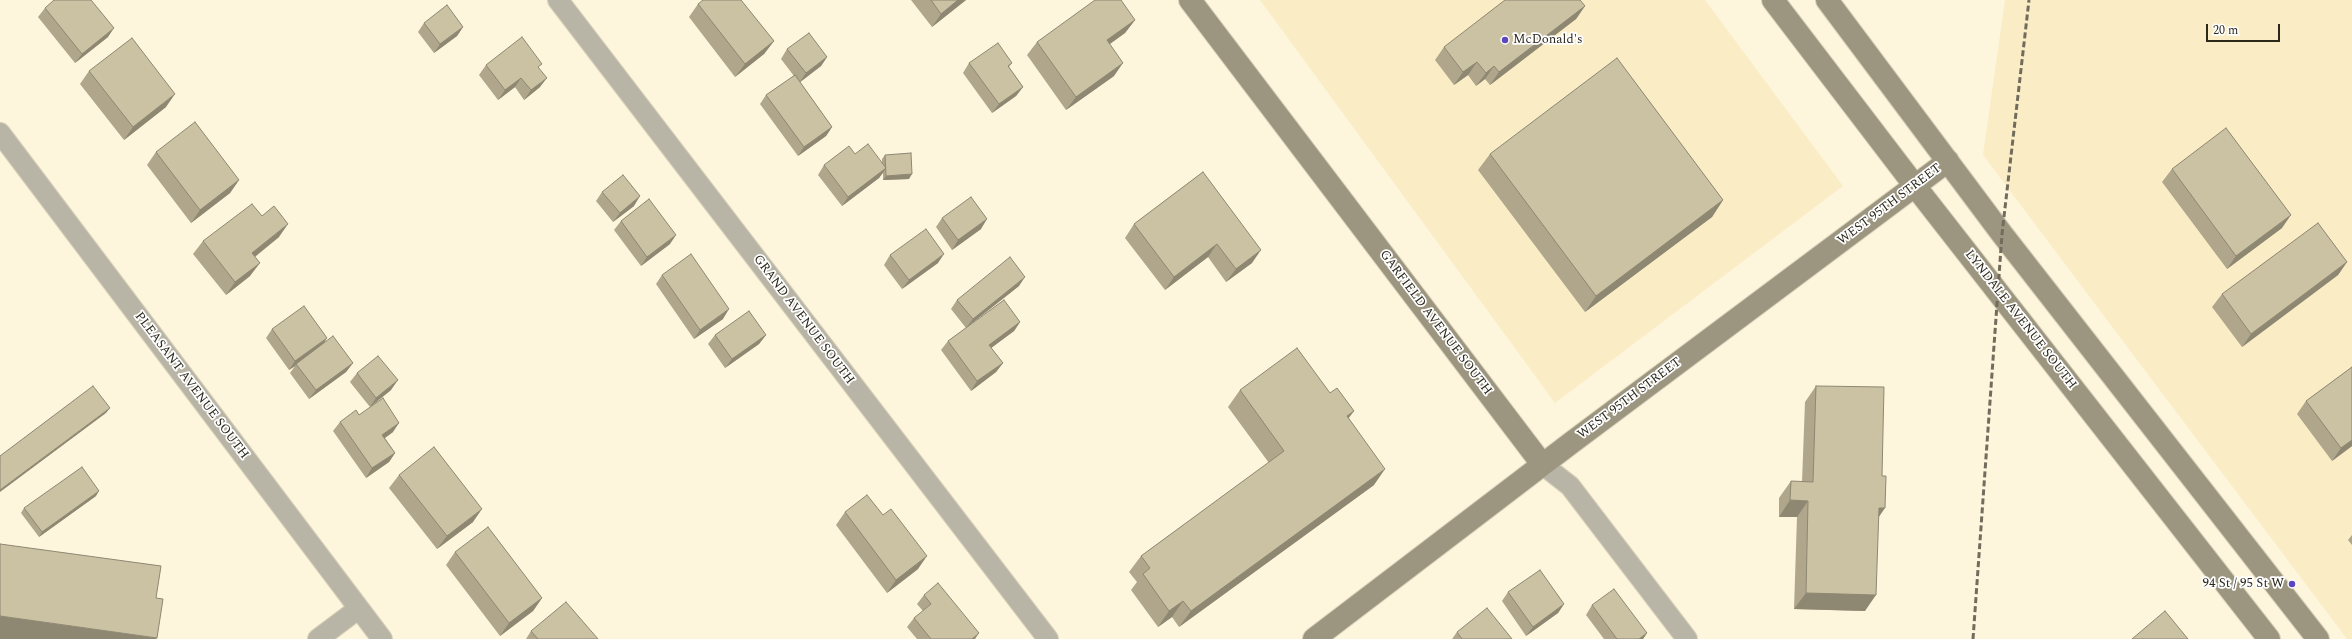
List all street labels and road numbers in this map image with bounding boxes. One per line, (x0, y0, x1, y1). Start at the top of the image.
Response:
street label: WEST 95TH STREET (1835, 161, 1945, 249)
street label: LYNDALE AVENUE SOUTH (1961, 247, 2079, 393)
street label: GARFIELD AVENUE SOUTH (1375, 248, 1495, 398)
street label: GRAND AVENUE SOUTH (749, 252, 857, 388)
street label: PLEASANT AVENUE SOUTH (131, 310, 251, 462)
street label: WEST 95TH STREET (1575, 355, 1685, 443)

